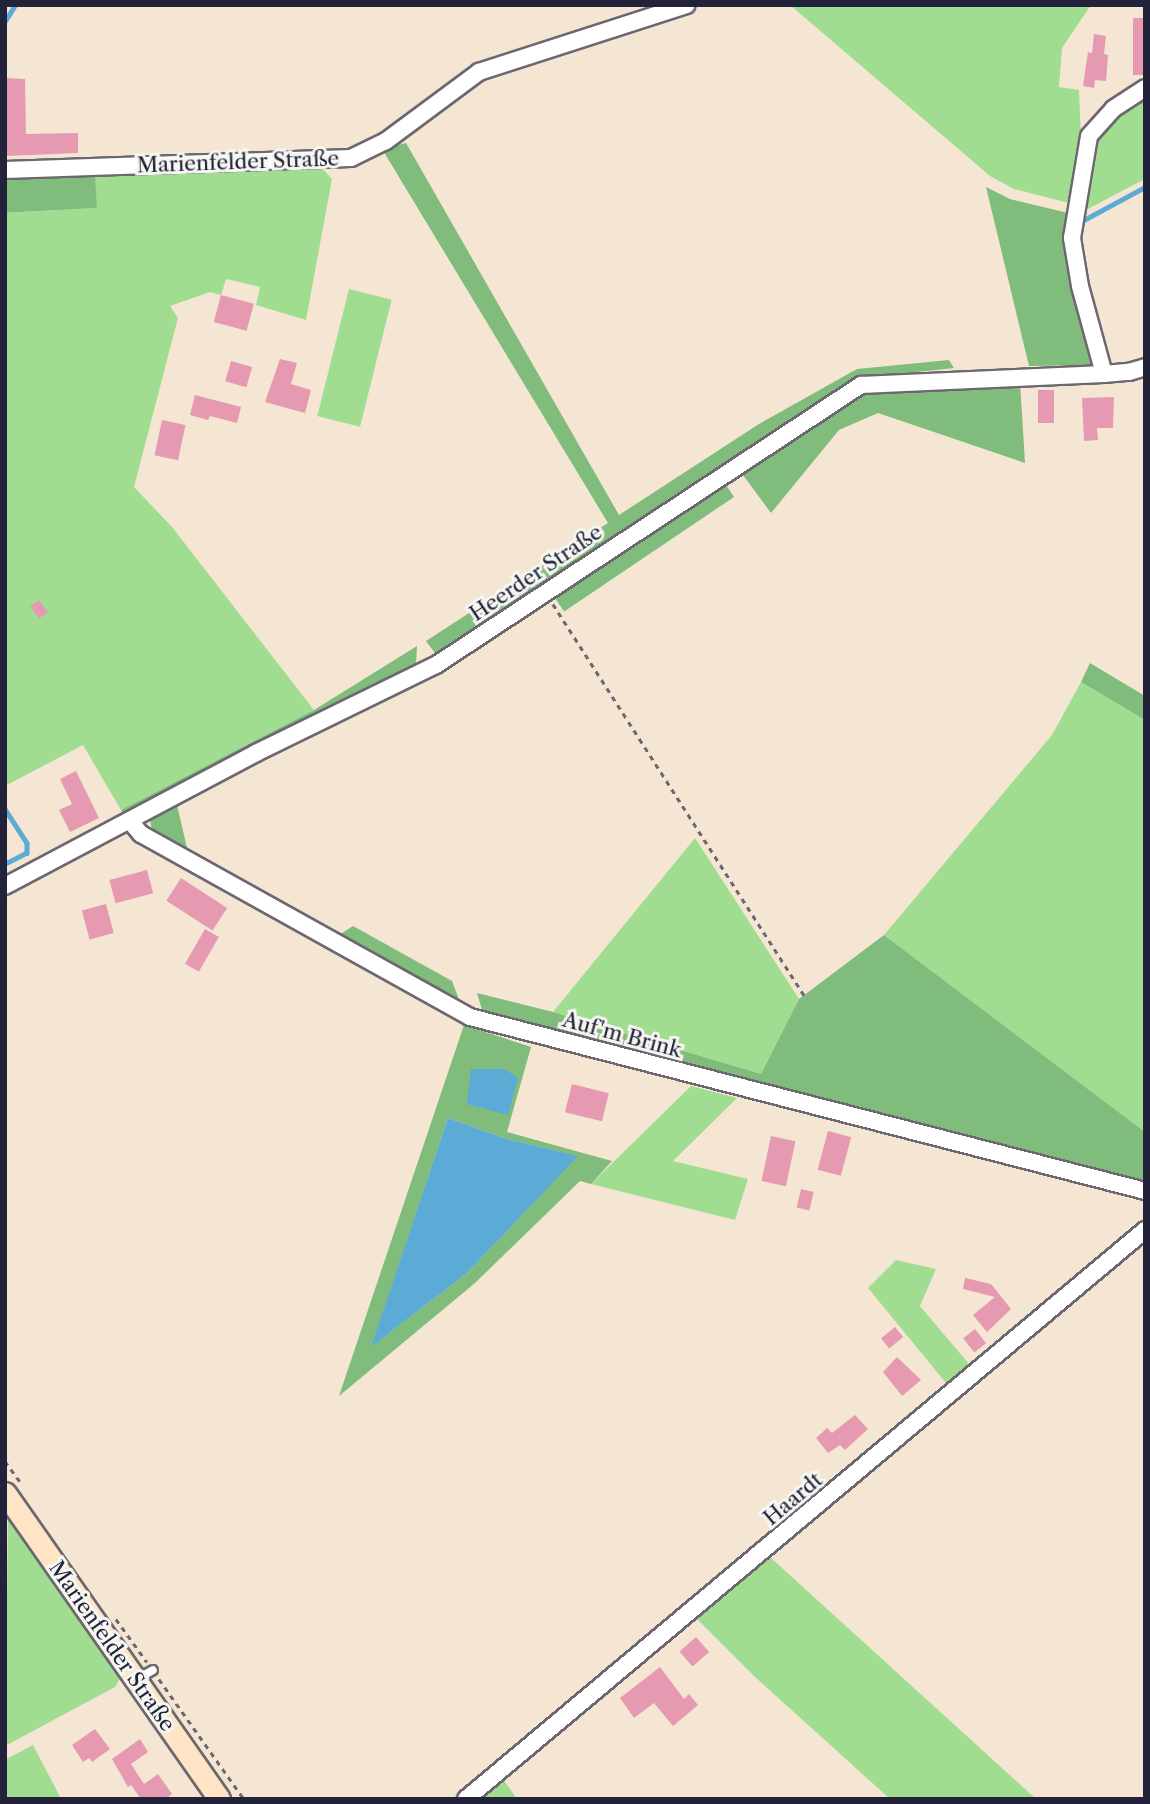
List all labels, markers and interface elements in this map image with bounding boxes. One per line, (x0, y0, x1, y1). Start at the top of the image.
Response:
street label: Marienfelder Straße (136, 146, 340, 178)
street label: Heerder Straße (465, 519, 607, 627)
street label: Auf'm Brink (560, 1007, 684, 1063)
street label: Haardt (759, 1467, 827, 1531)
street label: Marienfelder Straße (44, 1556, 180, 1736)

